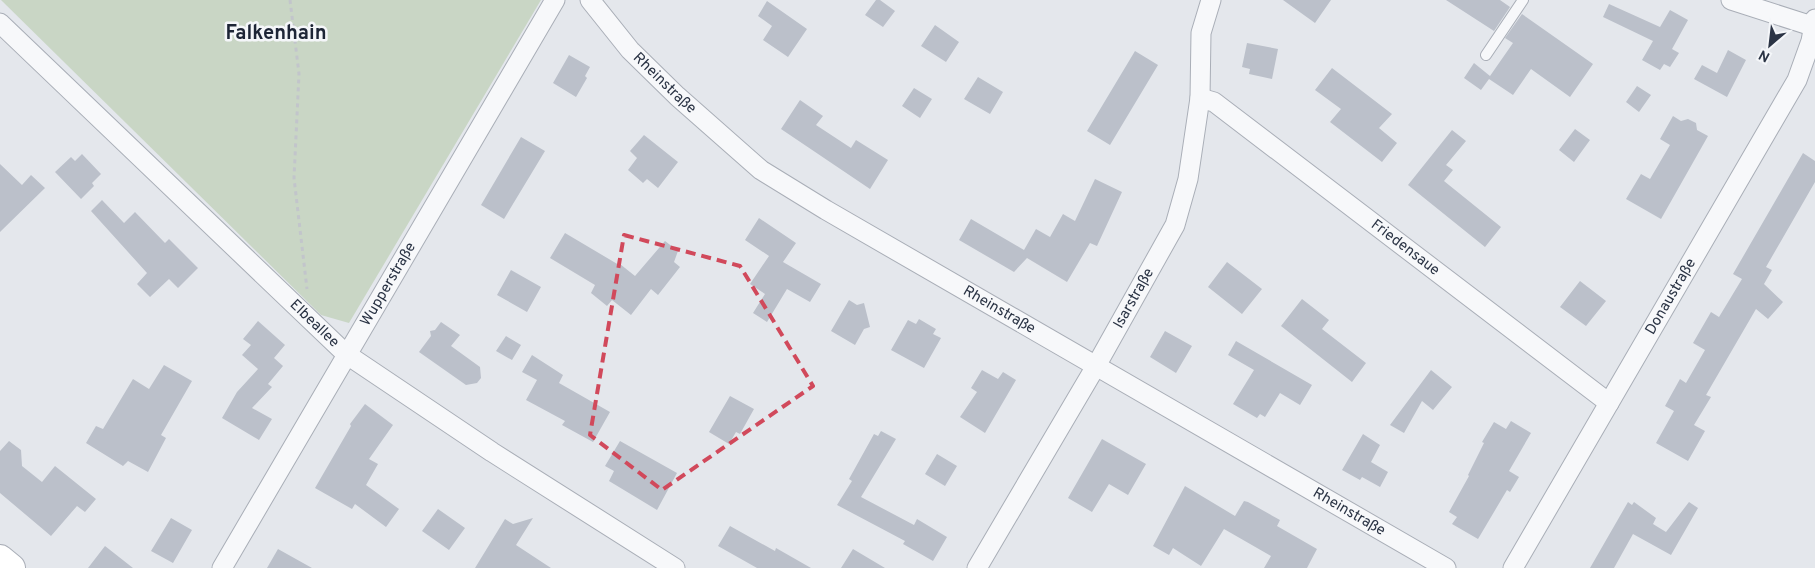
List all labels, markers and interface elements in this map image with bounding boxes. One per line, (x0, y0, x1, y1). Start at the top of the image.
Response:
north arrow (1745, 20, 1795, 70)
district label: Falkenhain (226, 21, 326, 47)
text: N (1756, 45, 1773, 65)
street label: Rheinstraße (629, 49, 700, 118)
street label: Friedensaue (1367, 215, 1443, 280)
street label: Wupperstraße (356, 239, 420, 329)
street label: Donaustraße (1641, 255, 1701, 338)
street label: Isarstraße (1109, 265, 1158, 332)
street label: Rheinstraße (959, 282, 1039, 338)
street label: Elbeallee (285, 295, 343, 352)
street label: Rheinstraße (1309, 484, 1389, 540)

